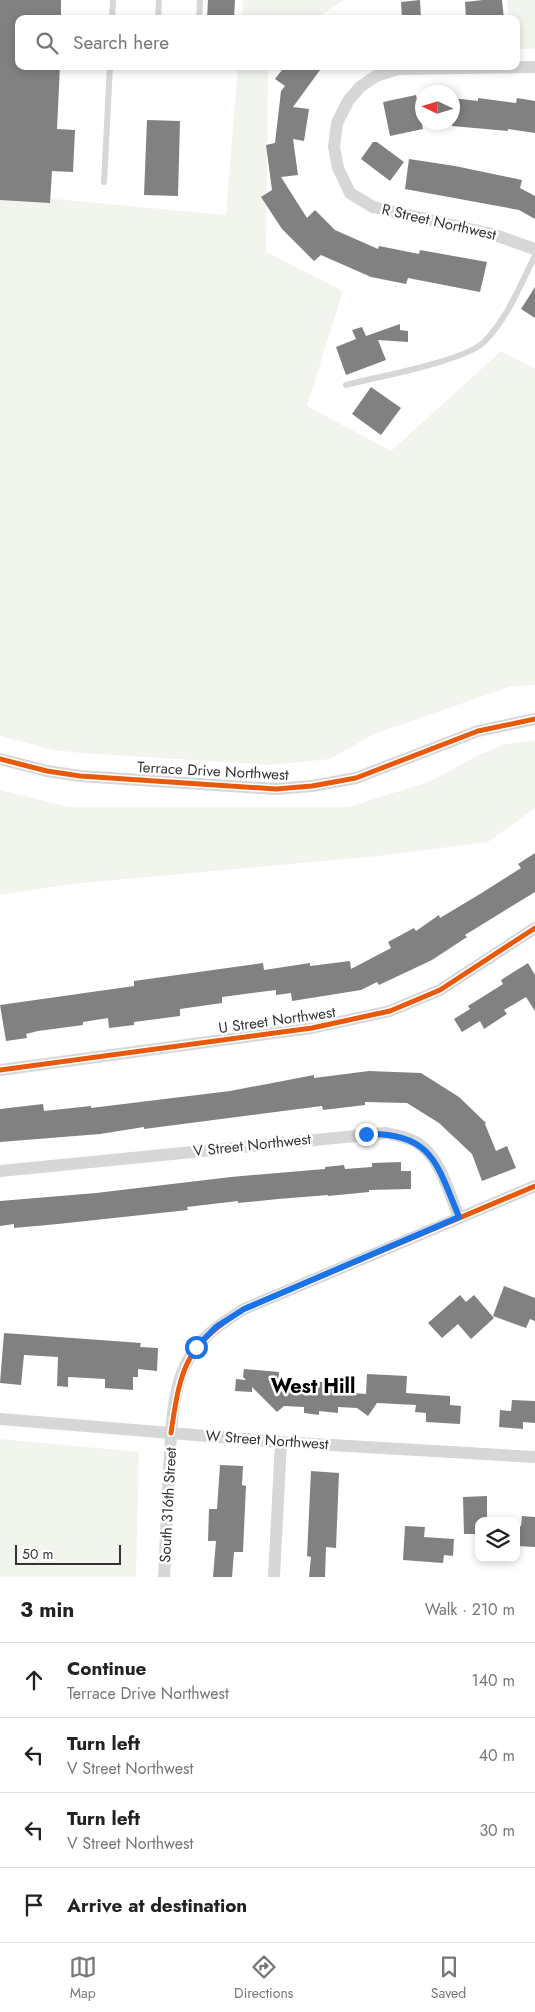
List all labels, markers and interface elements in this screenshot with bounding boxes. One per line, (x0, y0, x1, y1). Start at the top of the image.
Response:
search box (15, 15, 520, 70)
icon: search (33, 29, 61, 57)
text: Search here (73, 29, 169, 56)
north arrow (415, 85, 460, 130)
street label: R Street Northwest (380, 198, 499, 246)
street label: Terrace Drive Northwest (137, 756, 290, 786)
street label: U Street Northwest (217, 1001, 337, 1039)
route end (355, 1123, 378, 1146)
street label: V Street Northwest (192, 1128, 312, 1162)
route start (185, 1336, 208, 1359)
district label: West Hill (271, 1372, 355, 1401)
street label: W Street Northwest (205, 1425, 330, 1455)
street label: South 316th Street (154, 1446, 182, 1563)
map controls (475, 1517, 520, 1562)
button: layers (475, 1517, 520, 1562)
scale bar (15, 1542, 121, 1565)
text: 50 m (22, 1544, 53, 1564)
text: 3 min (20, 1595, 74, 1625)
text: Walk · 210 m (425, 1598, 515, 1621)
text: Continue (67, 1655, 146, 1682)
icon: ahead (20, 1666, 48, 1694)
text: 140 m (472, 1669, 515, 1692)
text: Terrace Drive Northwest (67, 1682, 229, 1705)
text: Turn left (67, 1730, 140, 1757)
icon: left (20, 1741, 48, 1769)
text: 40 m (479, 1744, 515, 1767)
text: V Street Northwest (67, 1757, 193, 1780)
text: Turn left (67, 1805, 140, 1832)
icon: left (20, 1816, 48, 1844)
text: 30 m (479, 1819, 515, 1842)
text: V Street Northwest (67, 1832, 193, 1855)
icon: arrive (20, 1891, 48, 1919)
text: Arrive at destination (67, 1892, 247, 1919)
tab: Map (69, 1953, 97, 2003)
tab: Directions (234, 1953, 293, 2003)
tab: Saved (431, 1953, 466, 2003)

